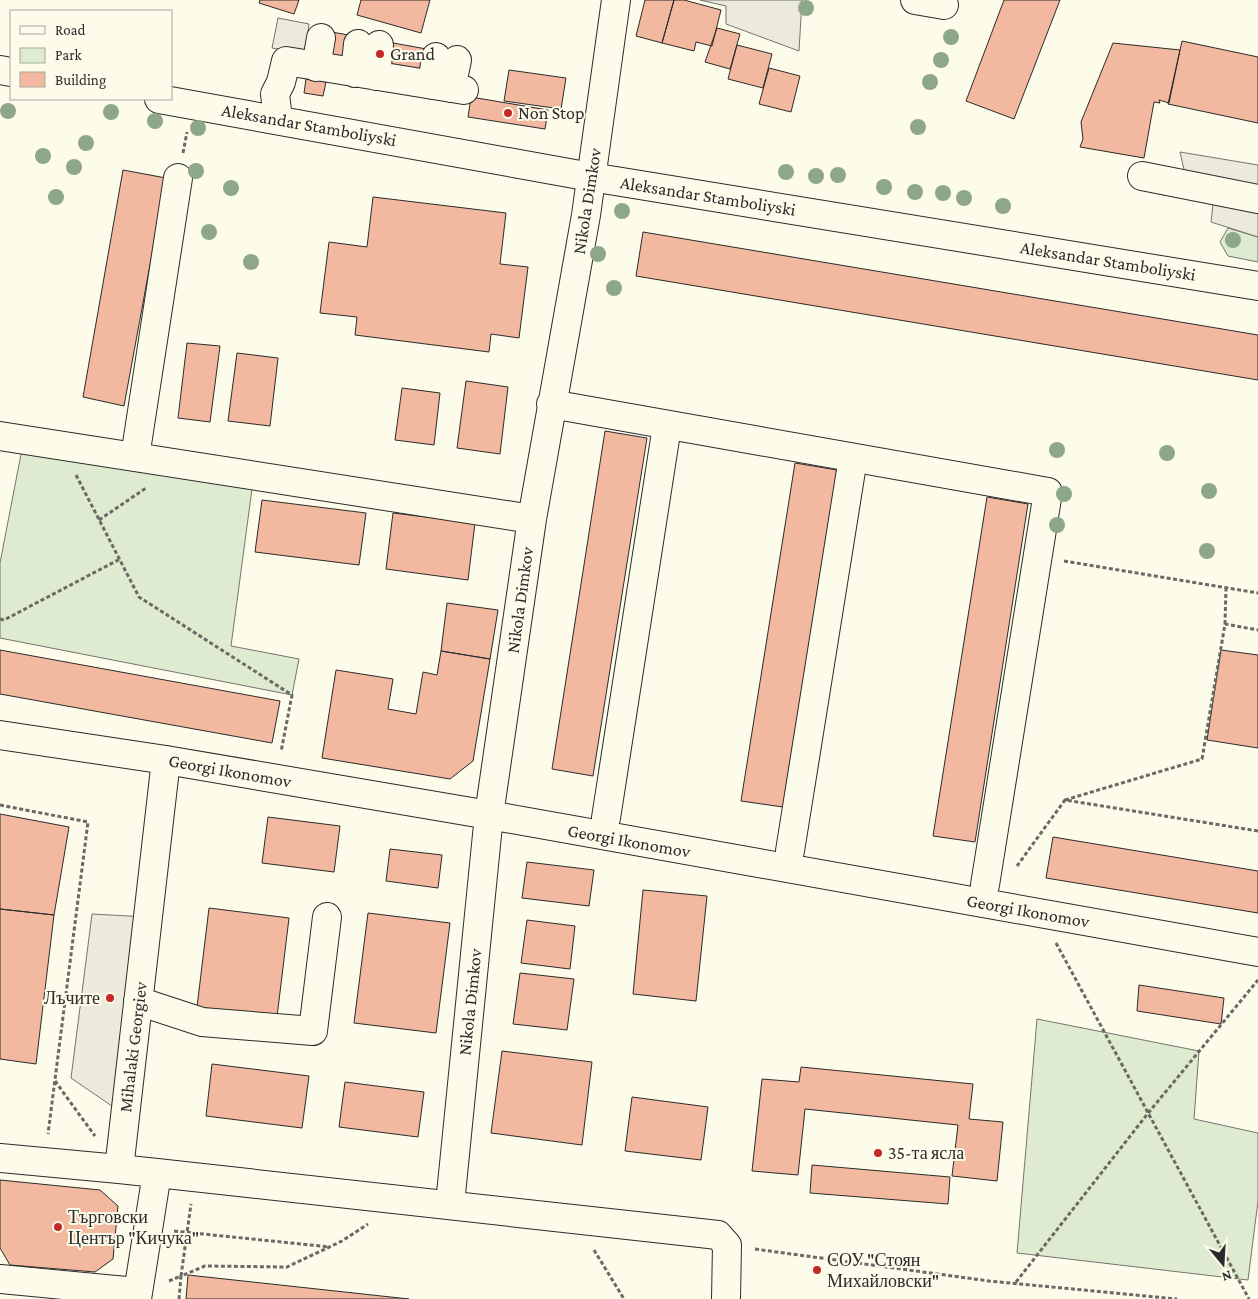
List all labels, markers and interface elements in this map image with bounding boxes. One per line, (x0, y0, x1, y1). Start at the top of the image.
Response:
legend (10, 10, 172, 100)
text: Road (55, 22, 86, 38)
place label: Grand (390, 44, 435, 64)
text: Park (55, 47, 82, 63)
marker: Grand (374, 48, 386, 60)
text: Building (55, 72, 106, 89)
street label: Aleksandar Stamboliyski (220, 100, 398, 150)
place label: Non Stop (518, 103, 584, 123)
marker: Non Stop (502, 107, 514, 119)
street label: Nikola Dimkov (569, 146, 605, 256)
street label: Aleksandar Stamboliyski (619, 172, 797, 220)
street label: Aleksandar Stamboliyski (1019, 237, 1197, 285)
street label: Nikola Dimkov (503, 545, 537, 654)
street label: Georgi Ikonomov (167, 750, 294, 792)
street label: Georgi Ikonomov (566, 820, 693, 862)
street label: Georgi Ikonomov (965, 890, 1092, 932)
street label: Nikola Dimkov (454, 947, 486, 1056)
street label: Mihalaki Georgiev (115, 980, 151, 1113)
place label: Лъчите (44, 988, 100, 1008)
marker: Лъчите (104, 992, 116, 1004)
place label: 35-та ясла (888, 1143, 964, 1163)
marker: 35-та ясла (872, 1147, 884, 1159)
place label: Търговски Център "Кичука" (68, 1207, 199, 1248)
marker: Търговски Център "Кичука" (52, 1221, 64, 1233)
north arrow (1198, 1239, 1248, 1289)
place label: СОУ "Стоян Михайловски" (827, 1250, 939, 1291)
marker: СОУ "Стоян Михайловски" (811, 1264, 823, 1276)
text: N (1220, 1267, 1234, 1286)

